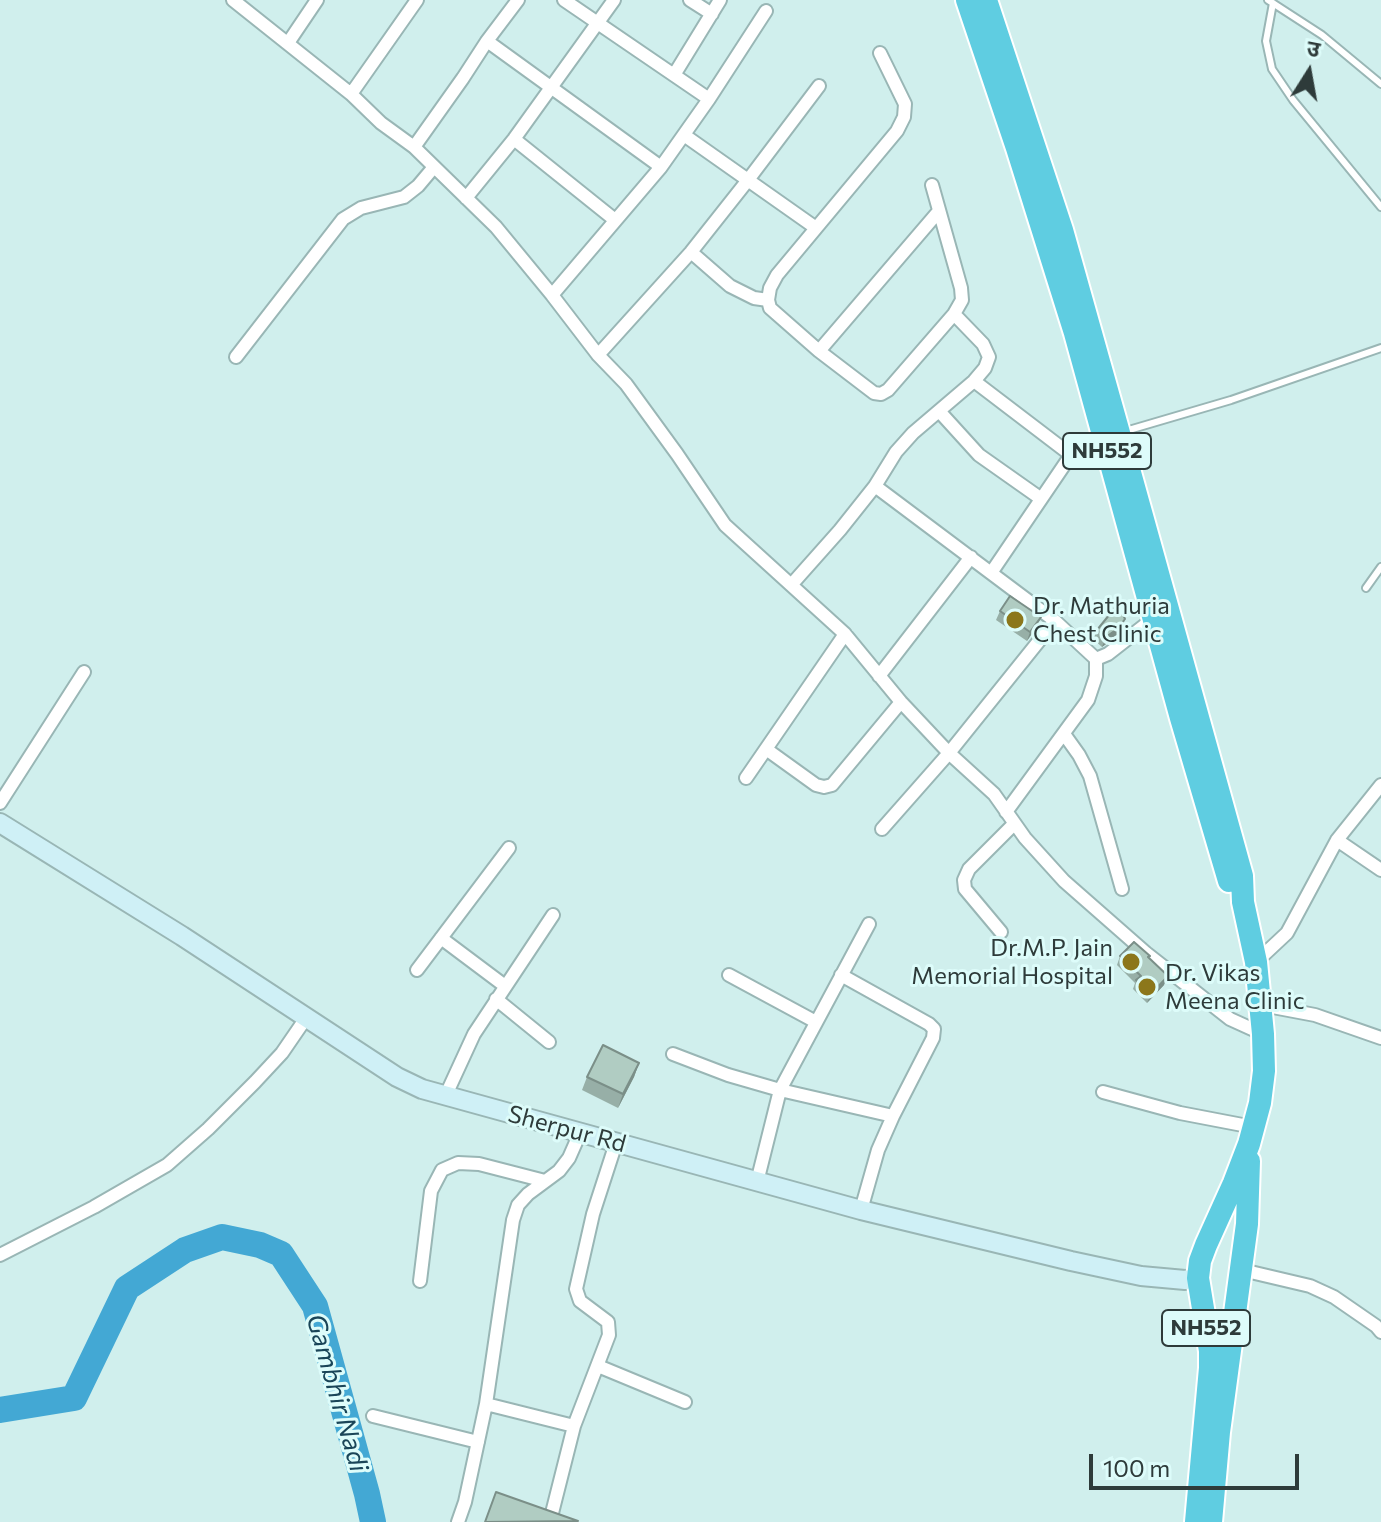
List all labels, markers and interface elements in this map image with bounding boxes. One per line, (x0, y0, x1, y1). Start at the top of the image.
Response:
north arrow (1269, 32, 1349, 112)
text: उ (1305, 33, 1323, 62)
road number: NH552 (1063, 433, 1151, 469)
place label: Dr. Mathuria Chest Clinic (1033, 592, 1170, 648)
marker: Dr. Mathuria Chest Clinic (1004, 609, 1026, 631)
place label: Dr.M.P. Jain Memorial Hospital (911, 934, 1113, 990)
marker: Dr.M.P. Jain Memorial Hospital (1120, 951, 1142, 973)
place label: Dr. Vikas Meena Clinic (1165, 959, 1305, 1015)
marker: Dr. Vikas Meena Clinic (1136, 976, 1158, 998)
street label: Sherpur Rd (505, 1099, 629, 1159)
road number: NH552 (1162, 1310, 1250, 1346)
water label: Gambhir Nadi (300, 1311, 374, 1475)
scale bar (1093, 1438, 1303, 1488)
text: 100 m (1103, 1453, 1170, 1482)

